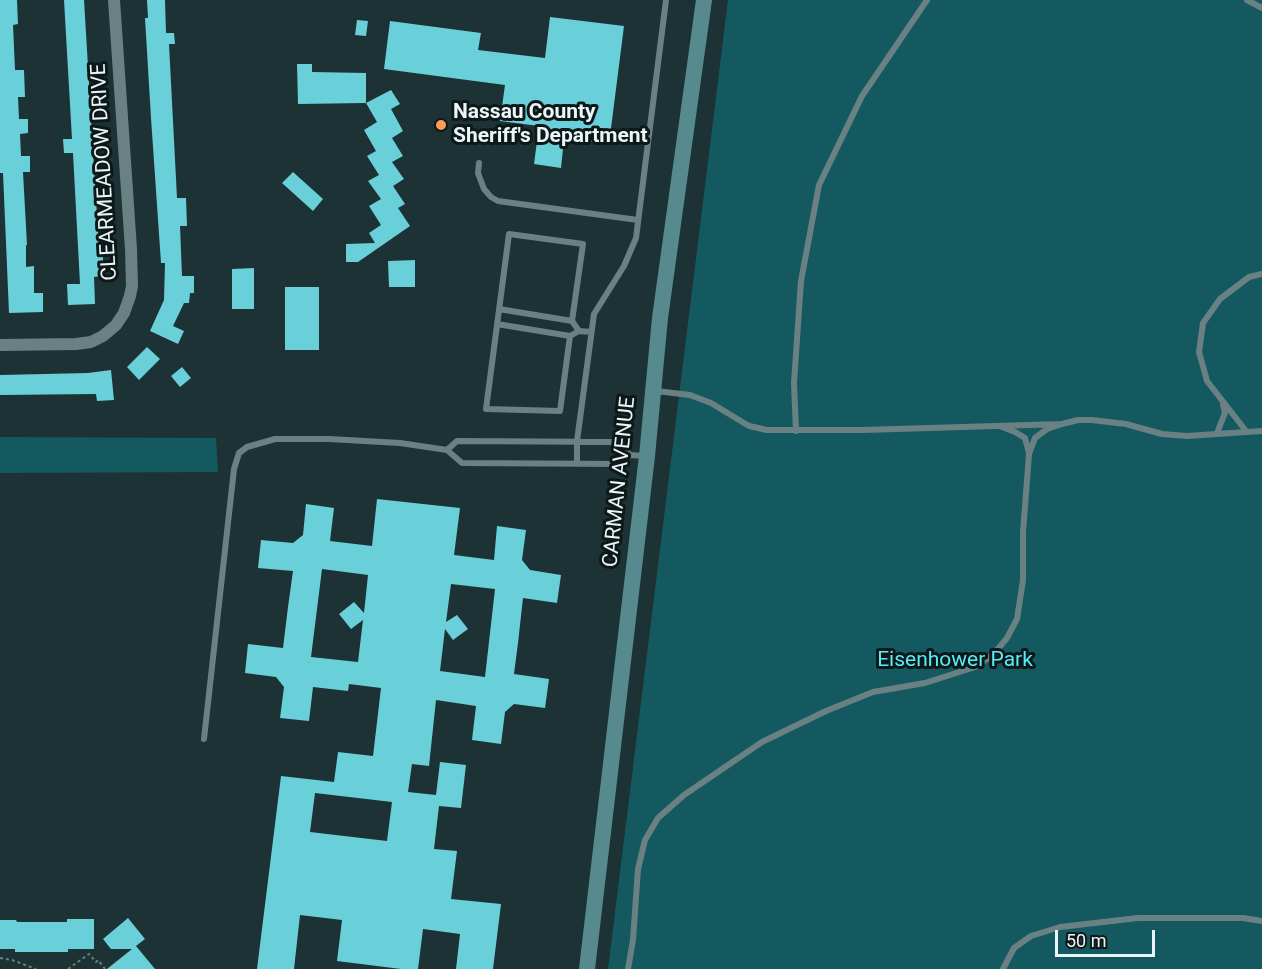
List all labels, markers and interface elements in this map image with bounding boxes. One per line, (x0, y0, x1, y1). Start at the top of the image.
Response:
street label: CLEARMEADOW DRIVE (87, 63, 123, 281)
place label: Nassau County Sheriff's Department (453, 100, 648, 150)
marker: Nassau County Sheriff's Department (434, 118, 448, 132)
street label: CARMAN AVENUE (599, 395, 641, 569)
park label: Eisenhower Park (877, 648, 1033, 674)
scale bar (1058, 918, 1158, 956)
text: 50 m (1066, 930, 1106, 951)

